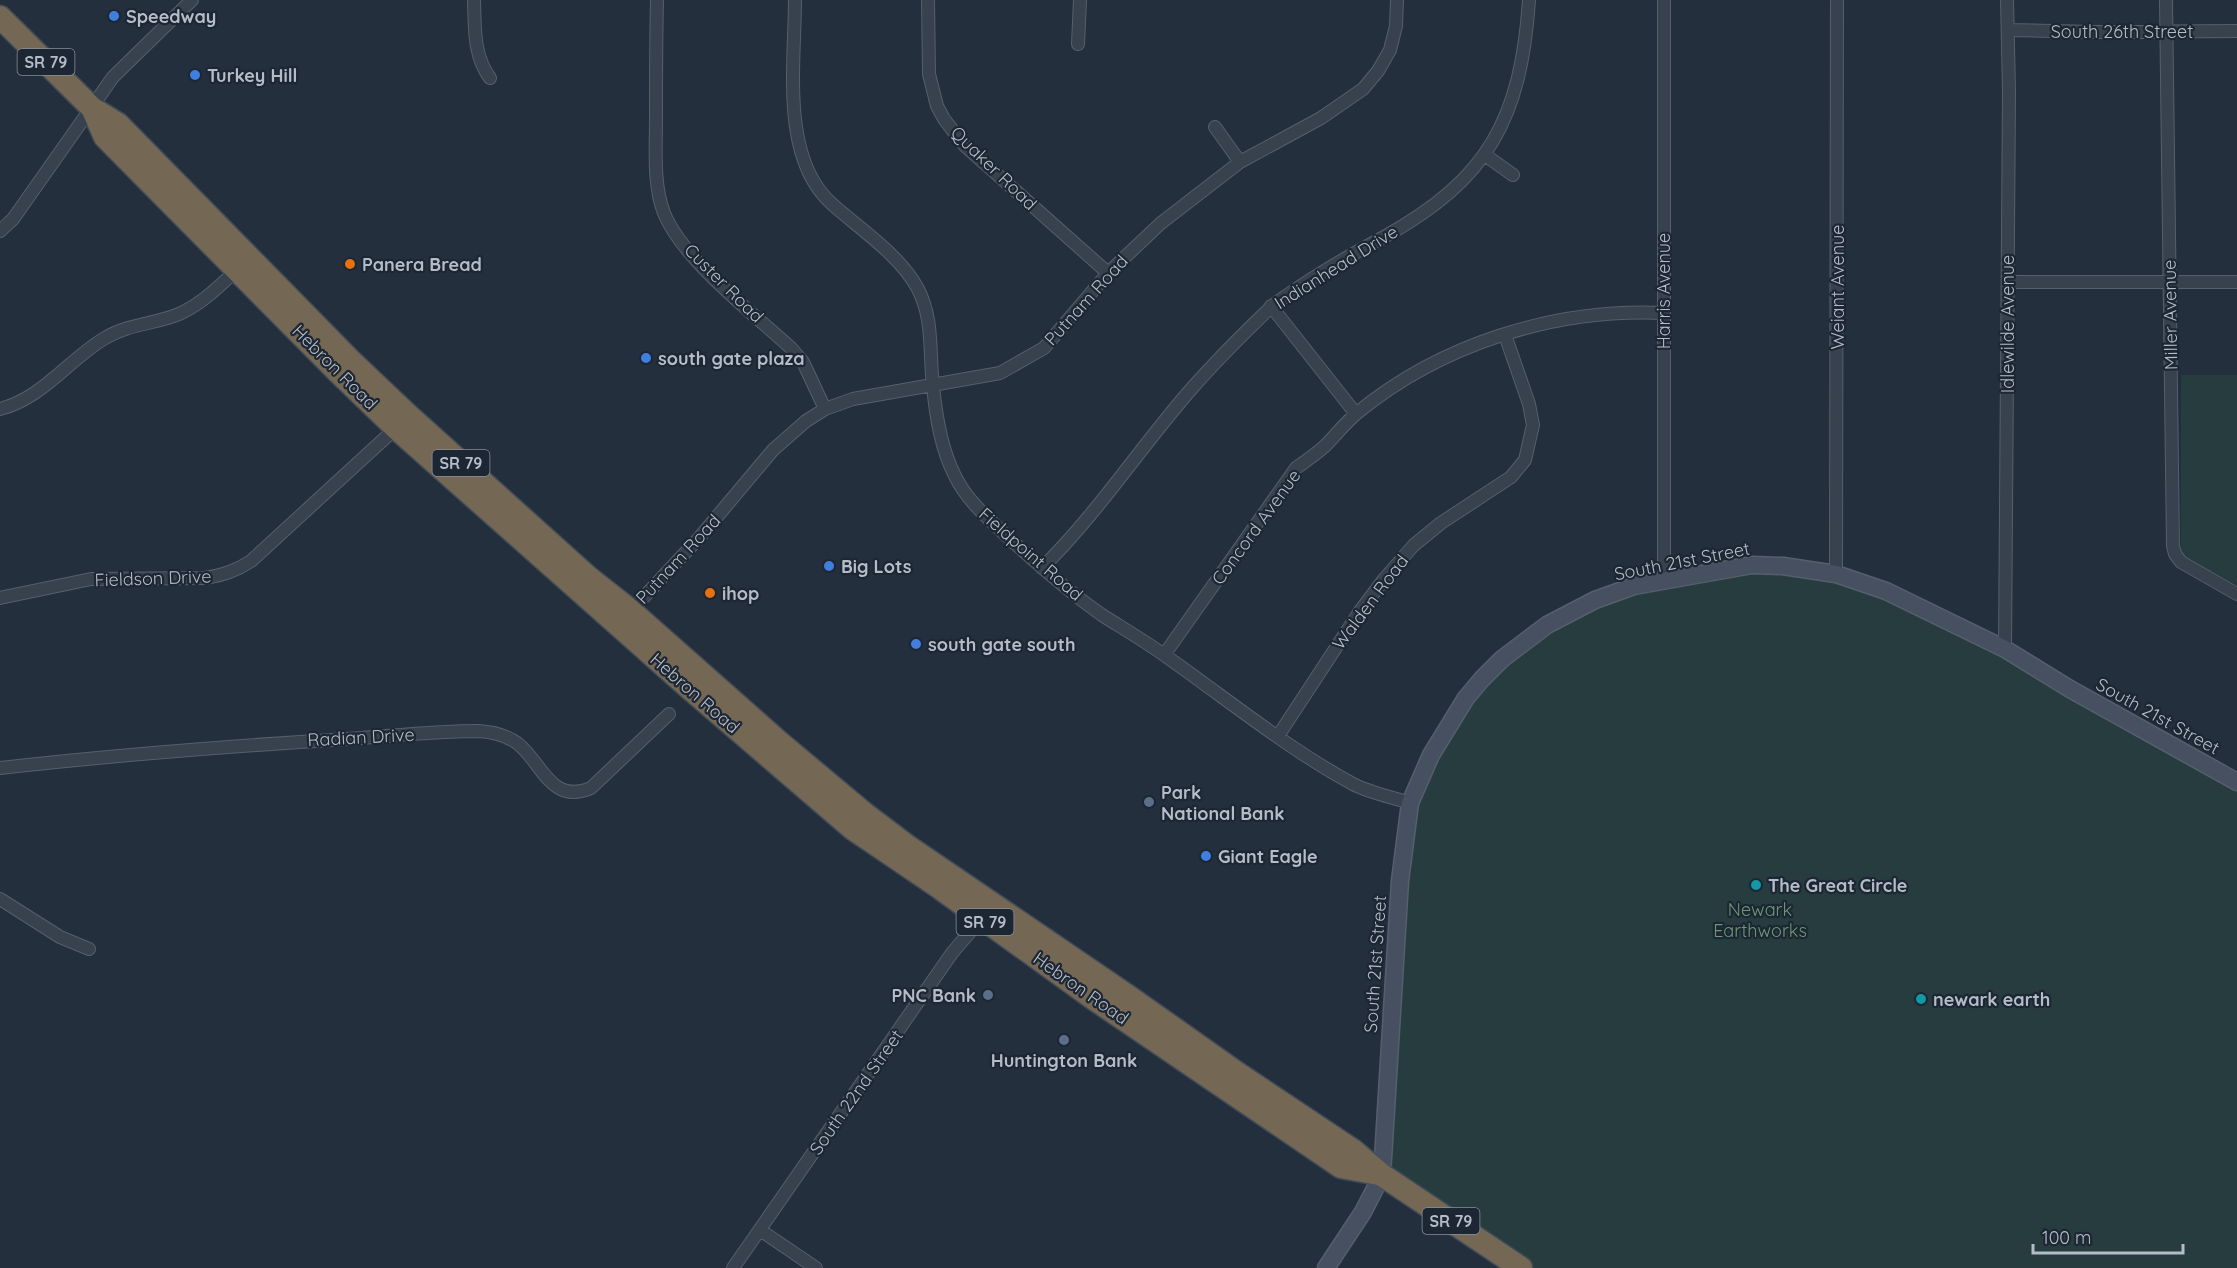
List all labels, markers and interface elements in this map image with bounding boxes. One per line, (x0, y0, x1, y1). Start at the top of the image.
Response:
place label: Speedway (126, 5, 216, 28)
marker: Speedway (107, 9, 121, 23)
street label: South 26th Street (2051, 20, 2193, 43)
road number: SR 79 (18, 49, 74, 75)
place label: Turkey Hill (207, 64, 297, 87)
marker: Turkey Hill (188, 68, 202, 82)
street label: Quaker Road (946, 121, 1042, 215)
street label: Indianhead Drive (1270, 220, 1402, 314)
street label: Weiant Avenue (1826, 224, 1849, 350)
street label: Harris Avenue (1652, 233, 1675, 349)
street label: Custer Road (679, 238, 769, 328)
street label: Putnam Road (1039, 250, 1133, 350)
place label: Panera Bread (362, 253, 482, 276)
street label: Idlewilde Avenue (1996, 255, 2019, 393)
marker: Panera Bread (343, 257, 357, 271)
street label: Miller Avenue (2158, 260, 2182, 370)
street label: Hebron Road (287, 319, 383, 415)
place label: south gate plaza (658, 347, 805, 370)
marker: south gate plaza (639, 351, 653, 365)
road number: SR 79 (432, 450, 490, 476)
street label: Concord Avenue (1206, 465, 1306, 589)
street label: Fieldpoint Road (974, 502, 1088, 606)
street label: Putnam Road (631, 509, 725, 609)
street label: South 21st Street (1612, 537, 1752, 585)
street label: Walden Road (1327, 550, 1413, 654)
place label: Big Lots (841, 555, 912, 578)
marker: Big Lots (822, 559, 836, 573)
street label: Fieldson Drive (94, 564, 212, 592)
place label: ihop (722, 582, 759, 605)
marker: ihop (703, 586, 717, 600)
place label: south gate south (928, 633, 1075, 656)
marker: south gate south (909, 637, 923, 651)
street label: Hebron Road (645, 648, 745, 738)
street label: South 21st Street (2092, 673, 2224, 759)
street label: Radian Drive (307, 723, 415, 751)
place label: Park National Bank (1161, 781, 1284, 825)
marker: Park National Bank (1142, 795, 1156, 809)
place label: Giant Eagle (1218, 845, 1318, 868)
marker: Giant Eagle (1199, 849, 1213, 863)
place label: The Great Circle (1768, 874, 1907, 897)
marker: The Great Circle (1749, 878, 1763, 892)
street label: South 21st Street (1359, 894, 1391, 1034)
park label: Newark Earthworks (1713, 898, 1807, 942)
road number: SR 79 (956, 909, 1014, 935)
street label: Hebron Road (1029, 947, 1133, 1029)
place label: PNC Bank (892, 984, 976, 1007)
marker: PNC Bank (981, 988, 995, 1002)
place label: newark earth (1933, 988, 2050, 1011)
marker: newark earth (1914, 992, 1928, 1006)
street label: South 22nd Street (804, 1025, 908, 1159)
marker: Huntington Bank (1057, 1033, 1071, 1047)
place label: Huntington Bank (991, 1049, 1137, 1072)
road number: SR 79 (1422, 1208, 1480, 1234)
scale bar (2033, 1217, 2183, 1255)
text: 100 m (2042, 1226, 2091, 1249)

